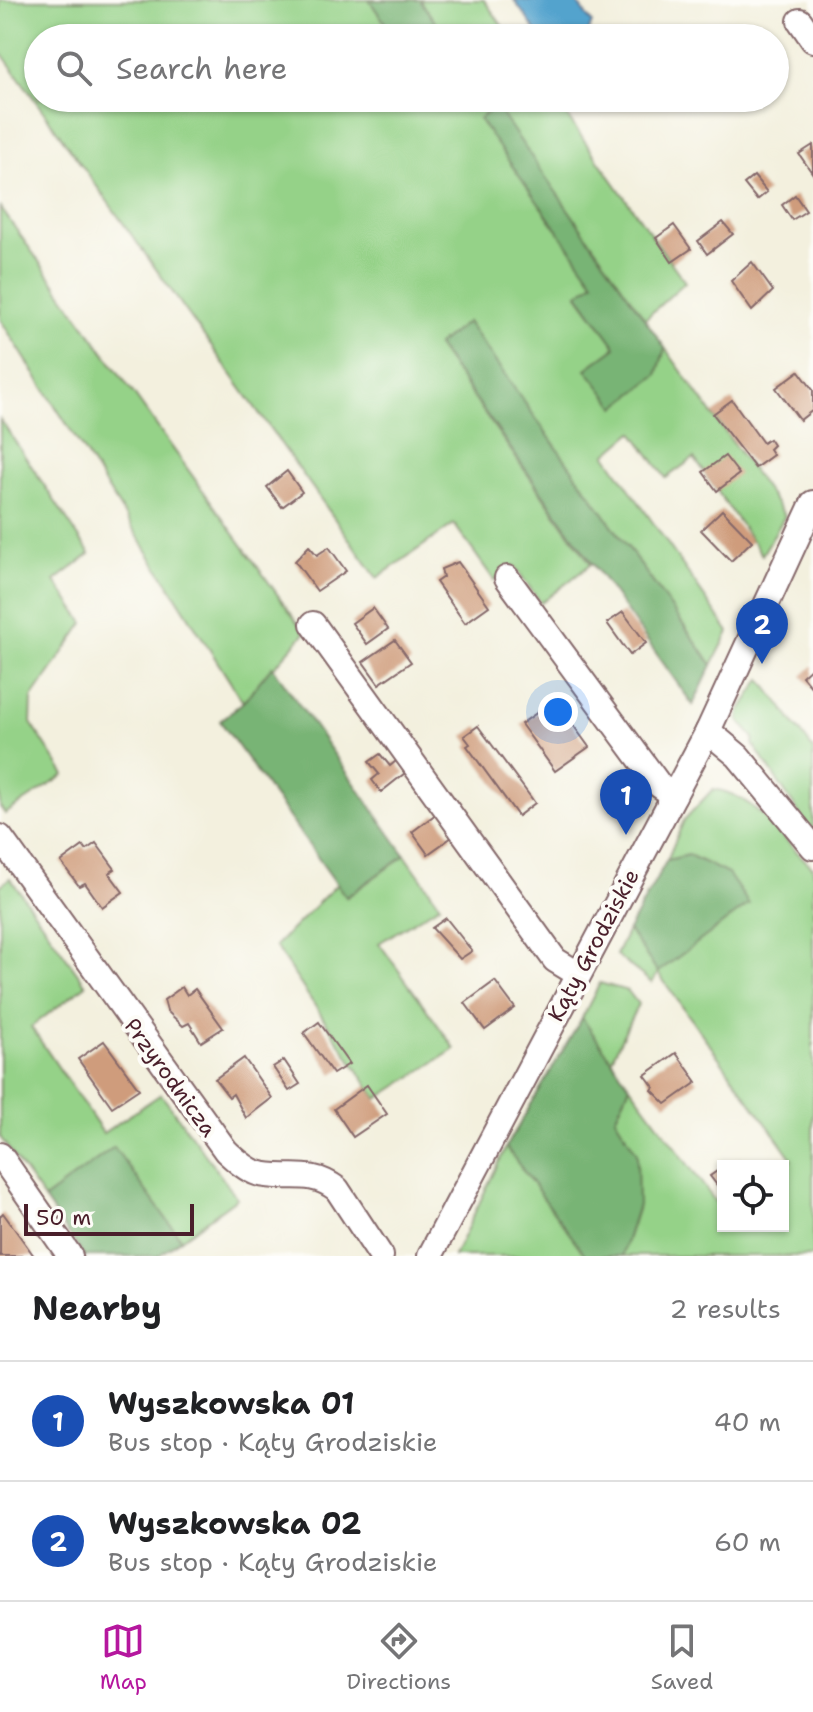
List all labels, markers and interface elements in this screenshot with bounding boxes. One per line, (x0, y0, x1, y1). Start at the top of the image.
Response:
search box (24, 24, 789, 112)
icon: search (52, 46, 96, 90)
text: Search here (116, 48, 287, 89)
pin: 2 (736, 598, 788, 664)
your location (538, 692, 578, 732)
pin: 1 (600, 769, 652, 835)
street label: Kąty Grodziskie (541, 864, 646, 1027)
street label: Przyrodnicza (118, 1012, 224, 1143)
map controls (717, 1160, 789, 1232)
button: locate (717, 1160, 789, 1232)
scale bar (24, 1200, 194, 1236)
text: 50 m (36, 1203, 91, 1232)
text: Nearby (32, 1285, 162, 1331)
text: 2 results (669, 1291, 781, 1326)
text: Wyszkowska 01 (108, 1383, 355, 1424)
text: 1 (52, 1404, 64, 1439)
text: 40 m (714, 1404, 781, 1439)
text: Bus stop · Kąty Grodziskie (108, 1424, 438, 1459)
text: Wyszkowska 02 (108, 1503, 362, 1544)
text: 2 (49, 1524, 67, 1559)
text: 60 m (714, 1524, 781, 1559)
text: Bus stop · Kąty Grodziskie (108, 1544, 438, 1579)
tab: Map (100, 1619, 147, 1696)
tab: Directions (346, 1619, 451, 1696)
tab: Saved (651, 1619, 713, 1696)

